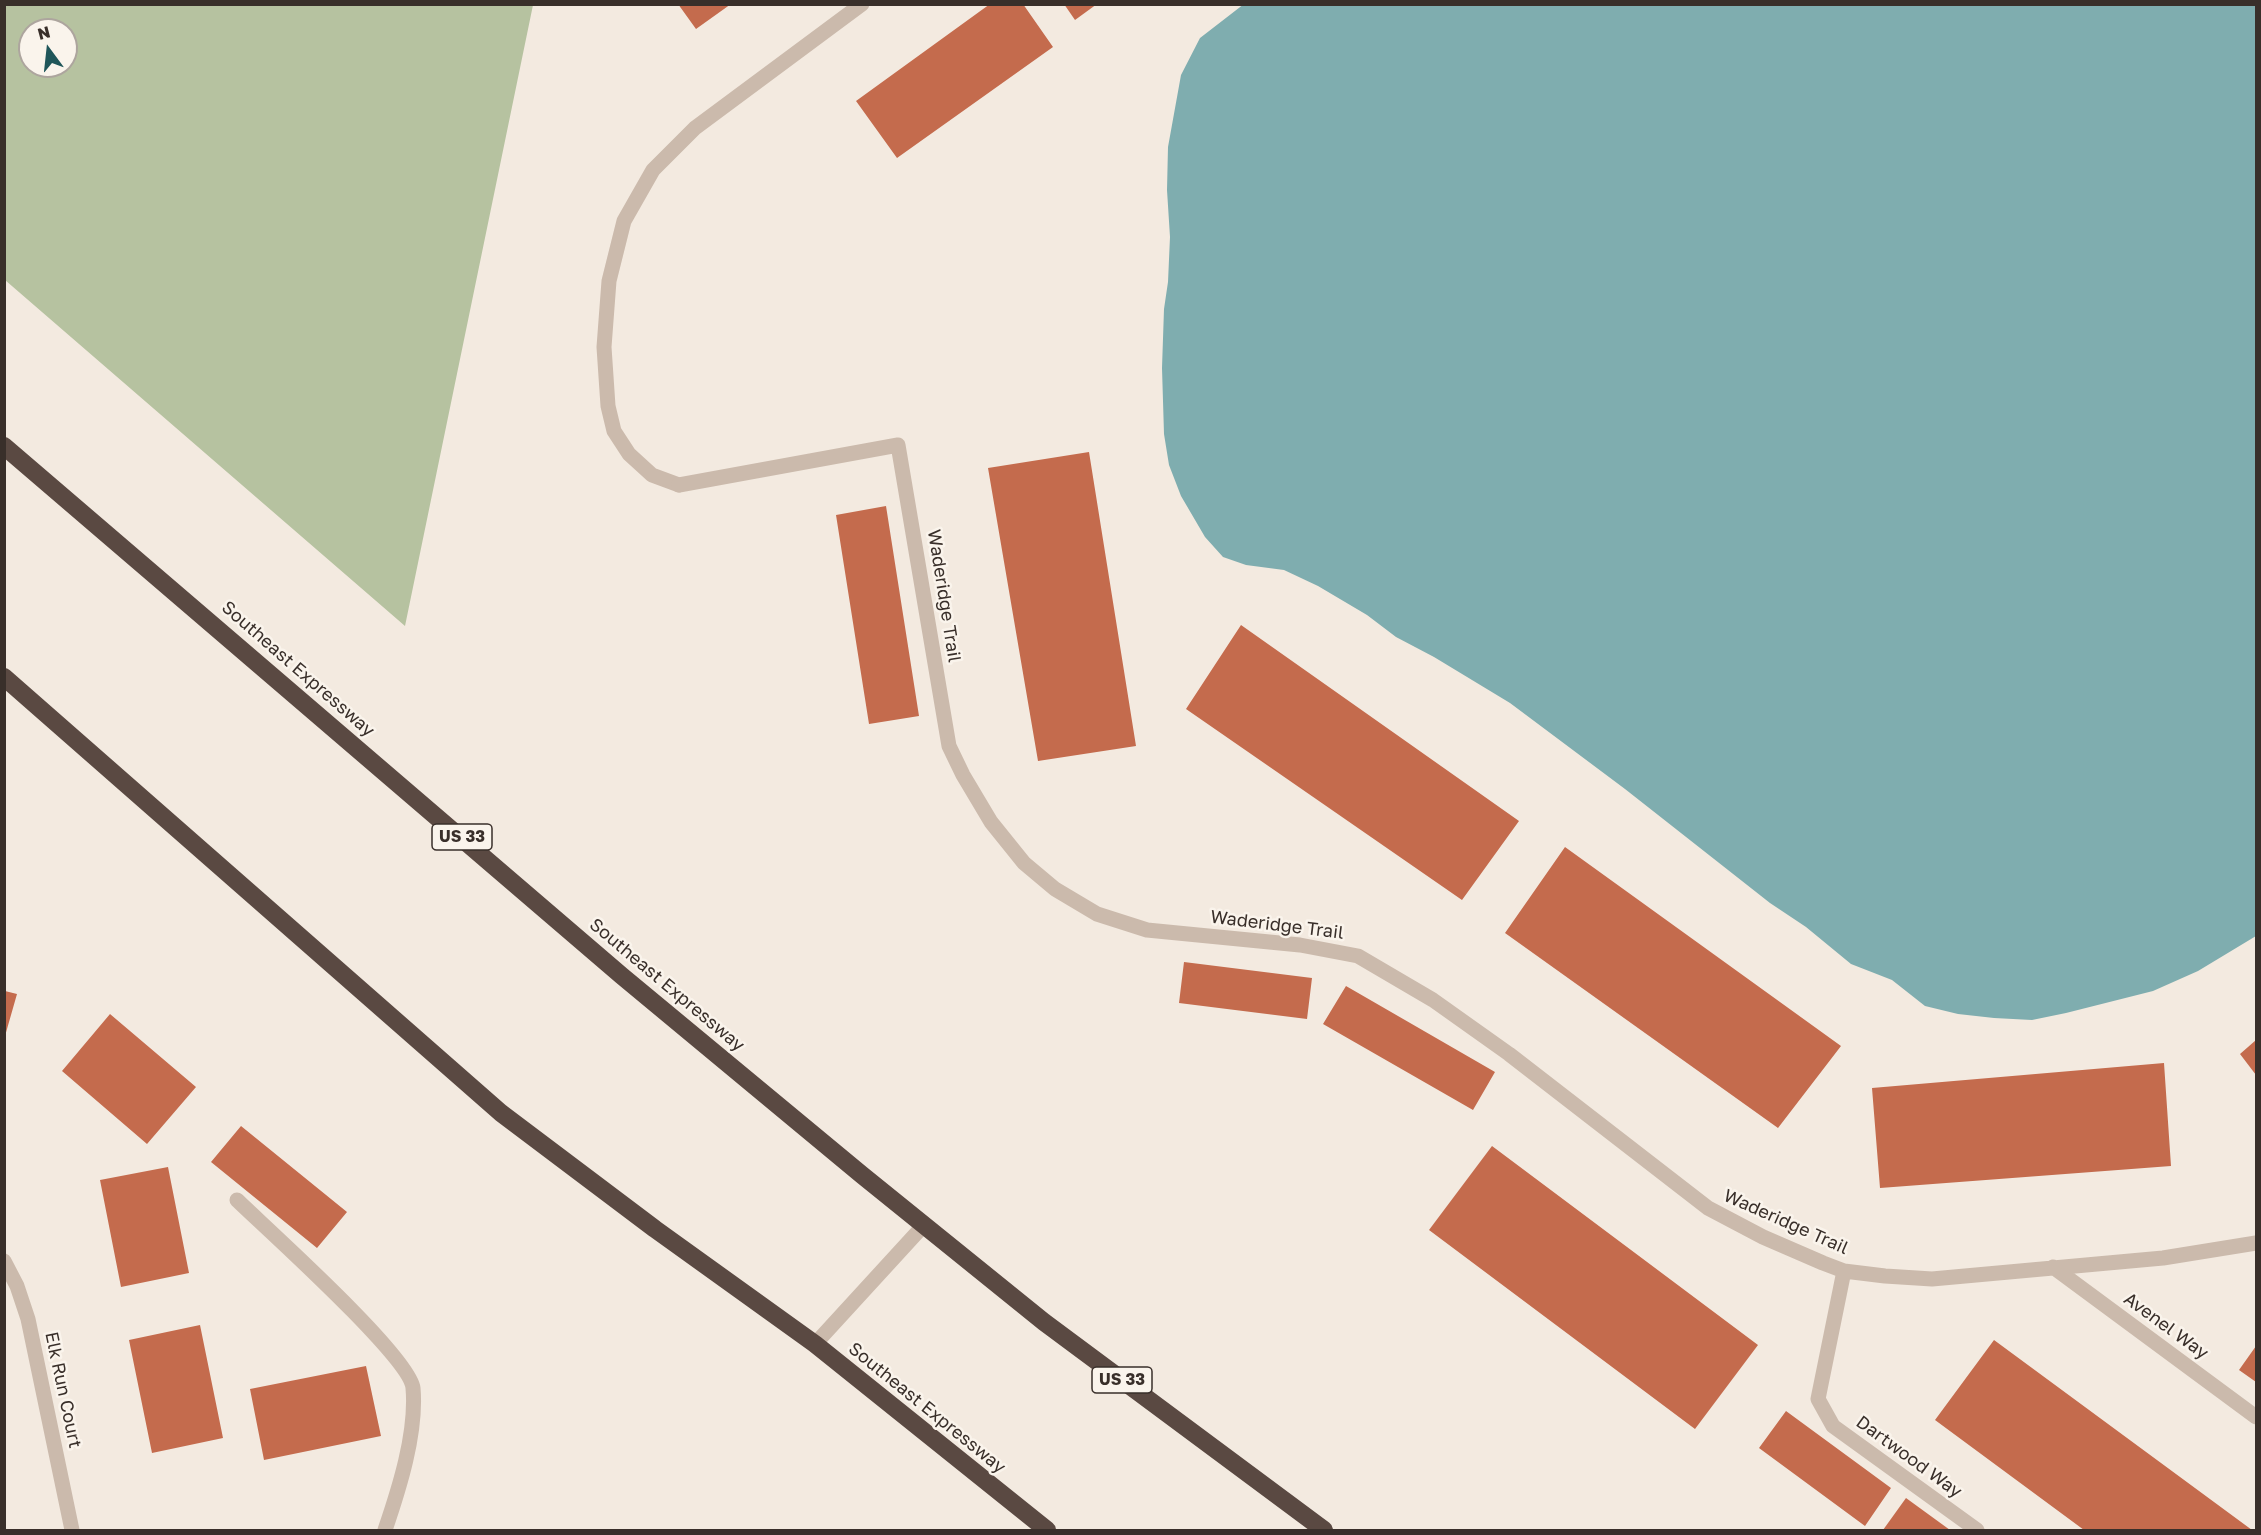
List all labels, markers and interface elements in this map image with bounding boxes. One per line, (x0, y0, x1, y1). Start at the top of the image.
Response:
north arrow (18, 18, 78, 78)
text: N (35, 21, 52, 44)
street label: Waderidge Trail (923, 528, 965, 664)
street label: Southeast Expressway (217, 597, 379, 741)
road number: US 33 (432, 824, 492, 850)
street label: Waderidge Trail (1209, 906, 1345, 944)
street label: Southeast Expressway (585, 914, 749, 1056)
street label: Waderidge Trail (1720, 1185, 1852, 1259)
street label: Avenel Way (2119, 1288, 2213, 1364)
street label: Elk Run Court (40, 1330, 86, 1450)
street label: Southeast Expressway (844, 1338, 1010, 1478)
road number: US 33 (1092, 1367, 1152, 1393)
street label: Dartwood Way (1852, 1411, 1966, 1503)

